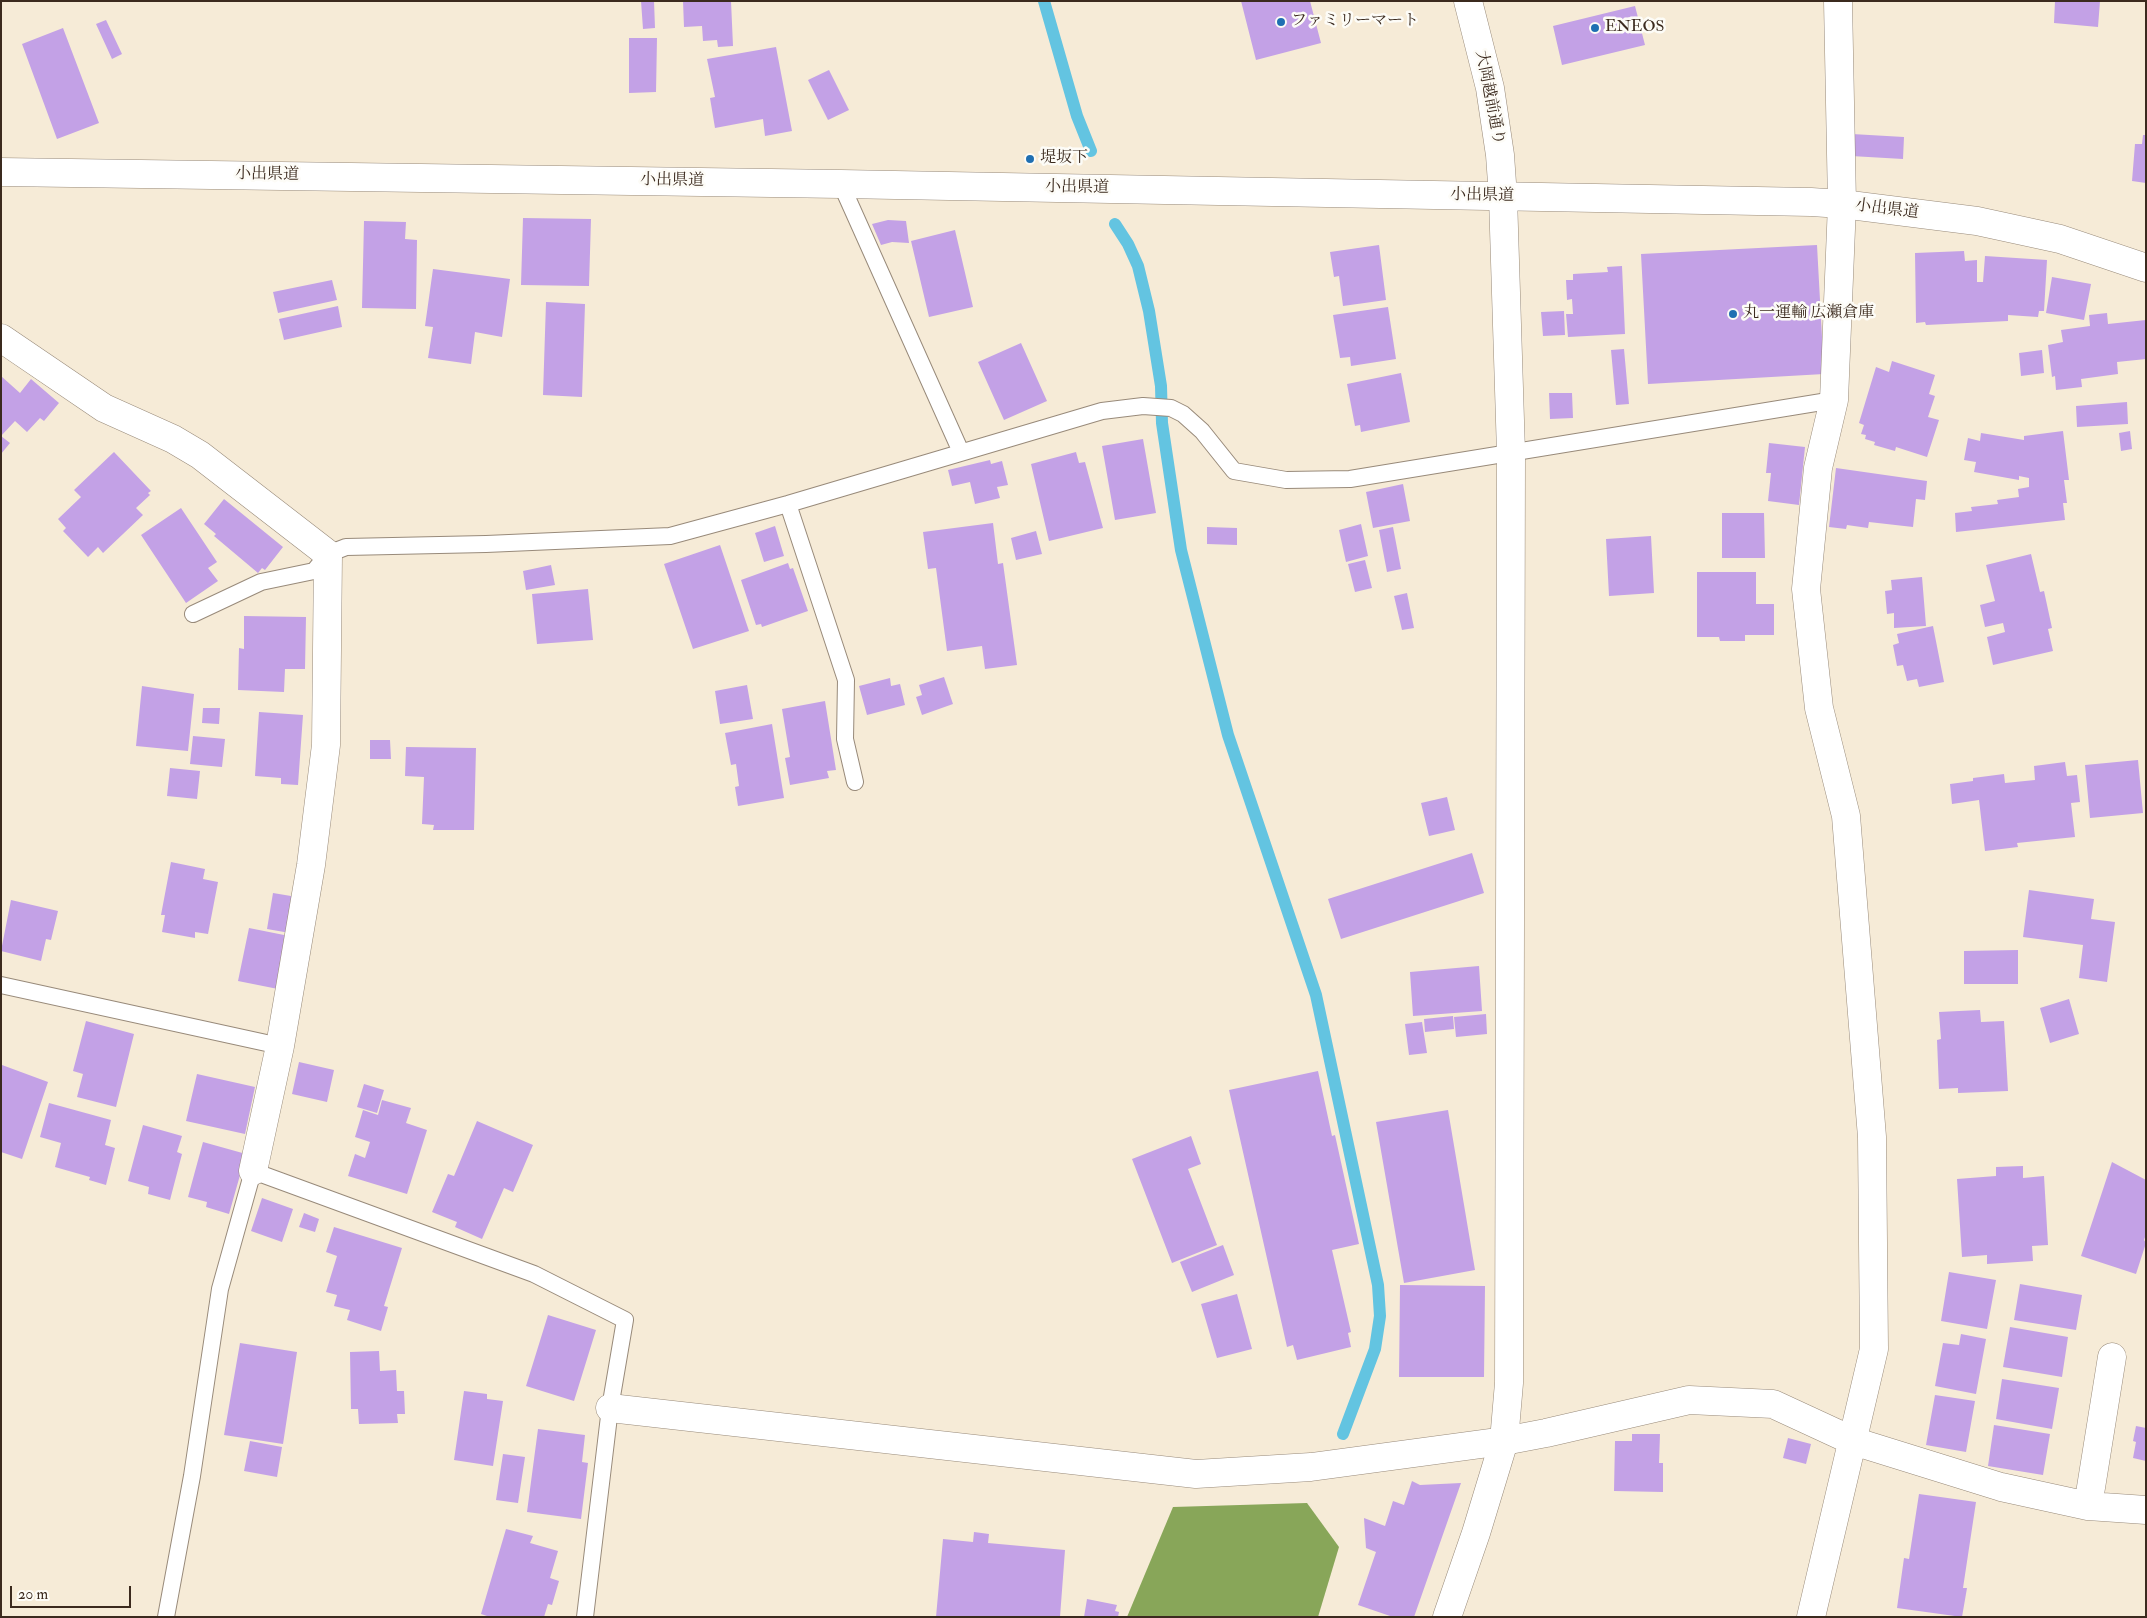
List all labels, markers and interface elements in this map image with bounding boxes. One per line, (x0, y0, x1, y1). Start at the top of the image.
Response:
place label: ファミリーマート (1291, 12, 1419, 32)
marker: ファミリーマート (1275, 16, 1287, 28)
place label: ENEOS (1605, 18, 1664, 38)
marker: ENEOS (1589, 22, 1601, 34)
street label: 大岡越前通り (1470, 49, 1508, 147)
place label: 堤坂下 (1040, 149, 1088, 169)
marker: 堤坂下 (1024, 153, 1036, 165)
street label: 小出県道 (235, 165, 299, 185)
street label: 小出県道 (640, 171, 704, 191)
street label: 小出県道 (1045, 178, 1109, 198)
street label: 小出県道 (1450, 186, 1514, 206)
street label: 小出県道 (1854, 197, 1920, 223)
place label: 丸一運輸 広瀬倉庫 (1743, 304, 1874, 324)
marker: 丸一運輸 広瀬倉庫 (1727, 308, 1739, 320)
scale bar (12, 1576, 134, 1608)
text: 20 m (18, 1585, 48, 1604)

